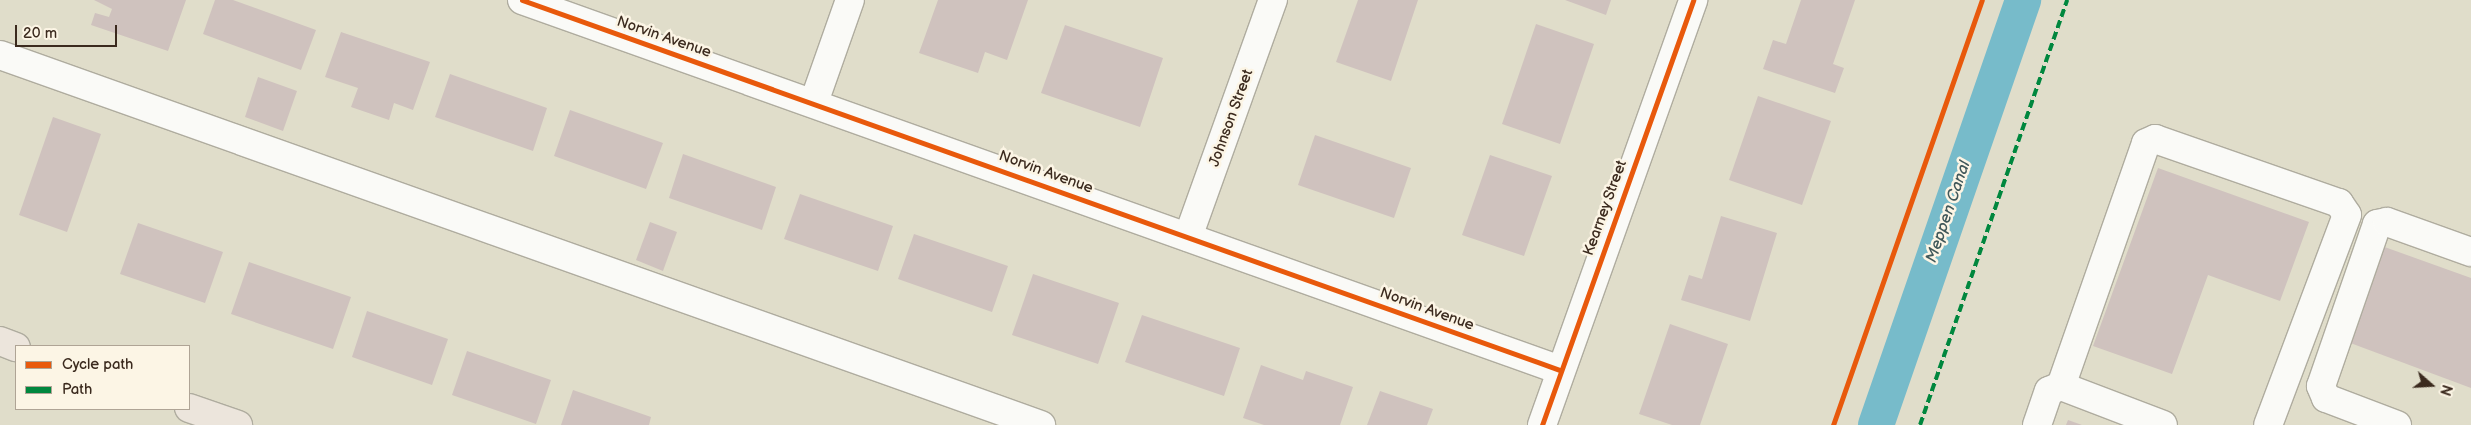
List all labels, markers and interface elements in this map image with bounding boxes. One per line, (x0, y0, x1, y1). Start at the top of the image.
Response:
street label: Norvin Avenue (614, 12, 714, 62)
scale bar (18, 15, 120, 47)
text: 20 m (23, 24, 57, 43)
street label: Johnson Street (1205, 67, 1257, 169)
street label: Norvin Avenue (997, 147, 1095, 197)
street label: Kearney Street (1579, 157, 1631, 259)
water label: Meppen Canal (1923, 159, 1975, 265)
street label: Norvin Avenue (1378, 284, 1476, 334)
legend (15, 345, 190, 410)
text: Cycle path (62, 355, 133, 374)
north arrow (2406, 360, 2456, 410)
text: Path (62, 380, 92, 399)
text: N (2436, 382, 2455, 398)

